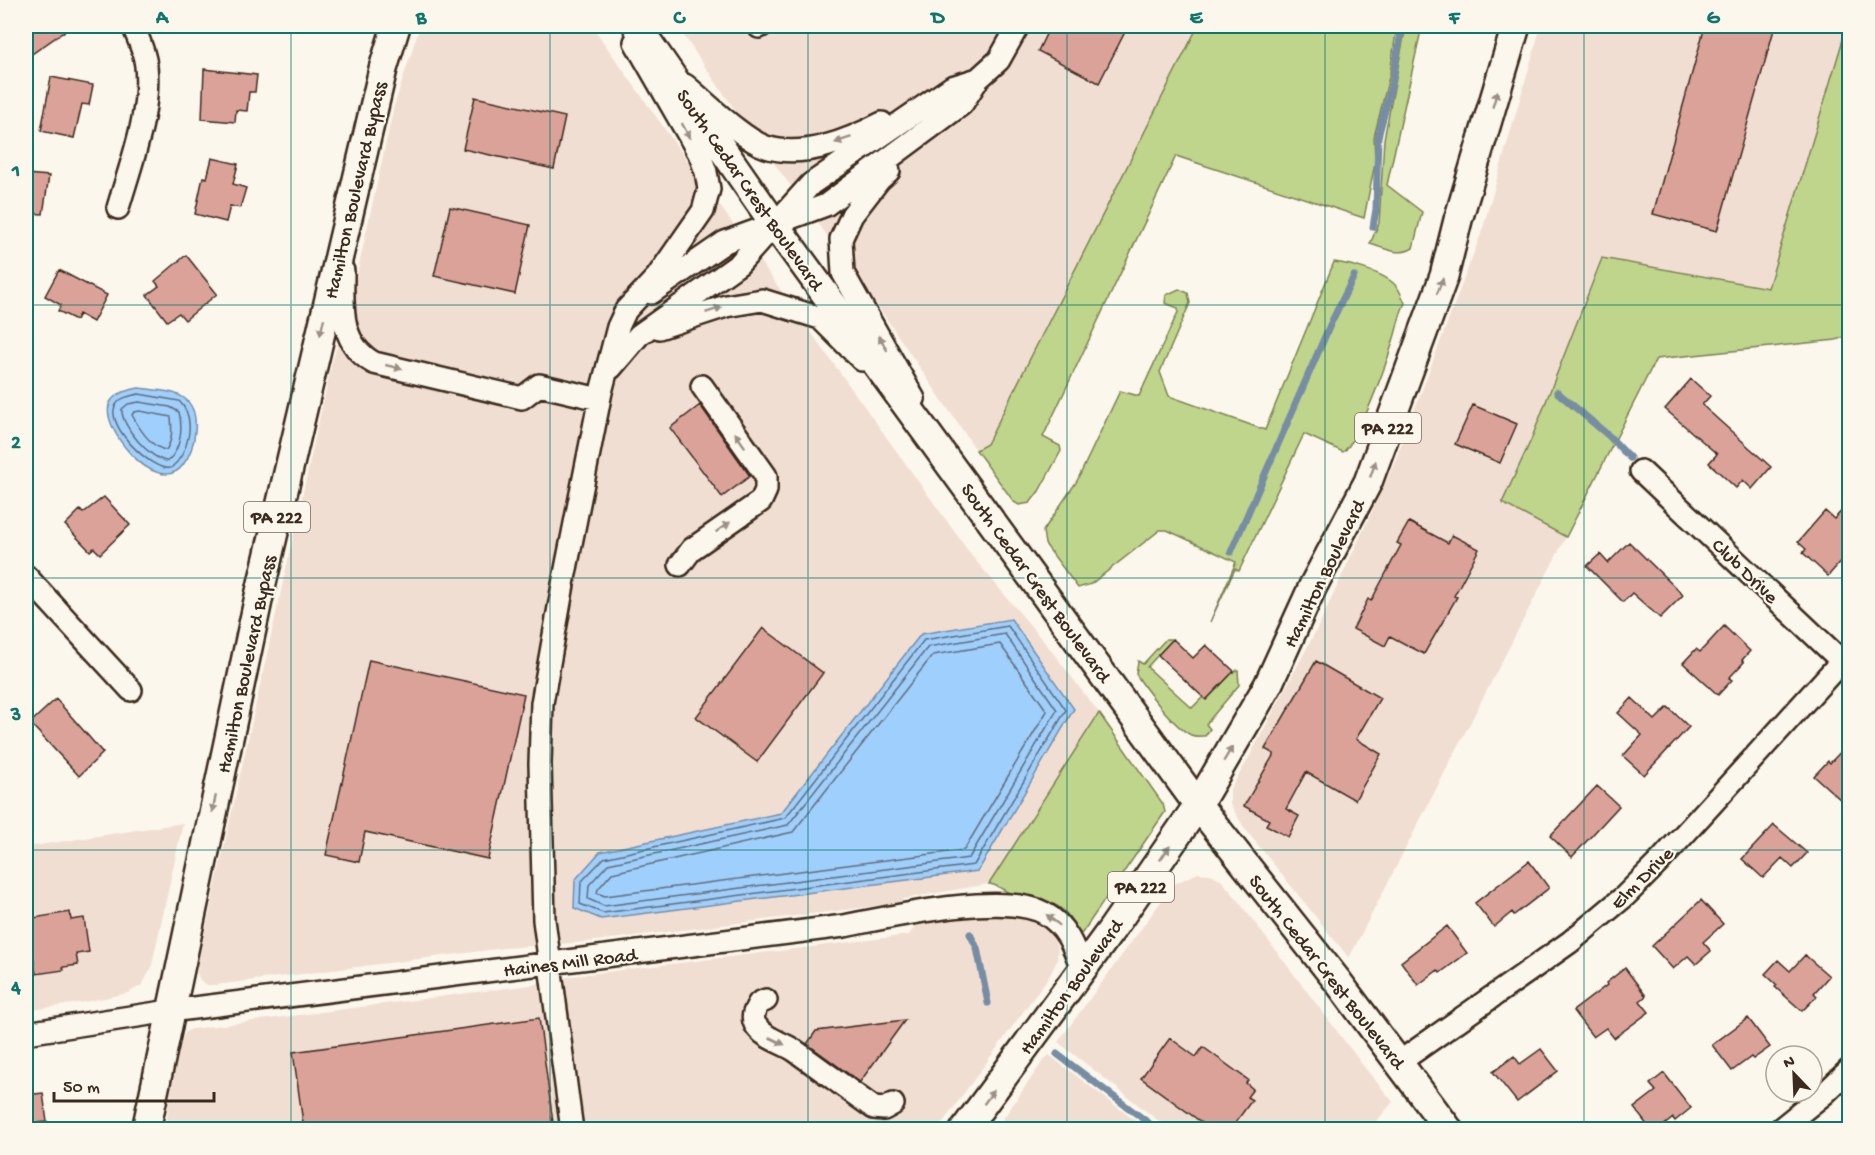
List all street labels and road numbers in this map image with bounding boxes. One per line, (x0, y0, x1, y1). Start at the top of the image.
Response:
street label: Hamilton Boulevard Bypass (321, 79, 394, 302)
street label: South Cedar Crest Boulevard (670, 86, 828, 298)
road number: PA 222 (1355, 413, 1421, 443)
street label: South Cedar Crest Boulevard (954, 480, 1115, 690)
street label: Hamilton Boulevard (1280, 495, 1373, 652)
road number: PA 222 (244, 502, 310, 532)
street label: Club Drive (1706, 535, 1782, 610)
street label: Hamilton Boulevard Bypass (214, 553, 283, 776)
street label: Elm Drive (1607, 843, 1680, 916)
street label: South Cedar Crest Boulevard (1242, 871, 1410, 1077)
road number: PA 222 (1108, 872, 1174, 902)
street label: Hamilton Boulevard (1016, 914, 1131, 1060)
street label: Haines Mill Road (502, 945, 641, 984)

